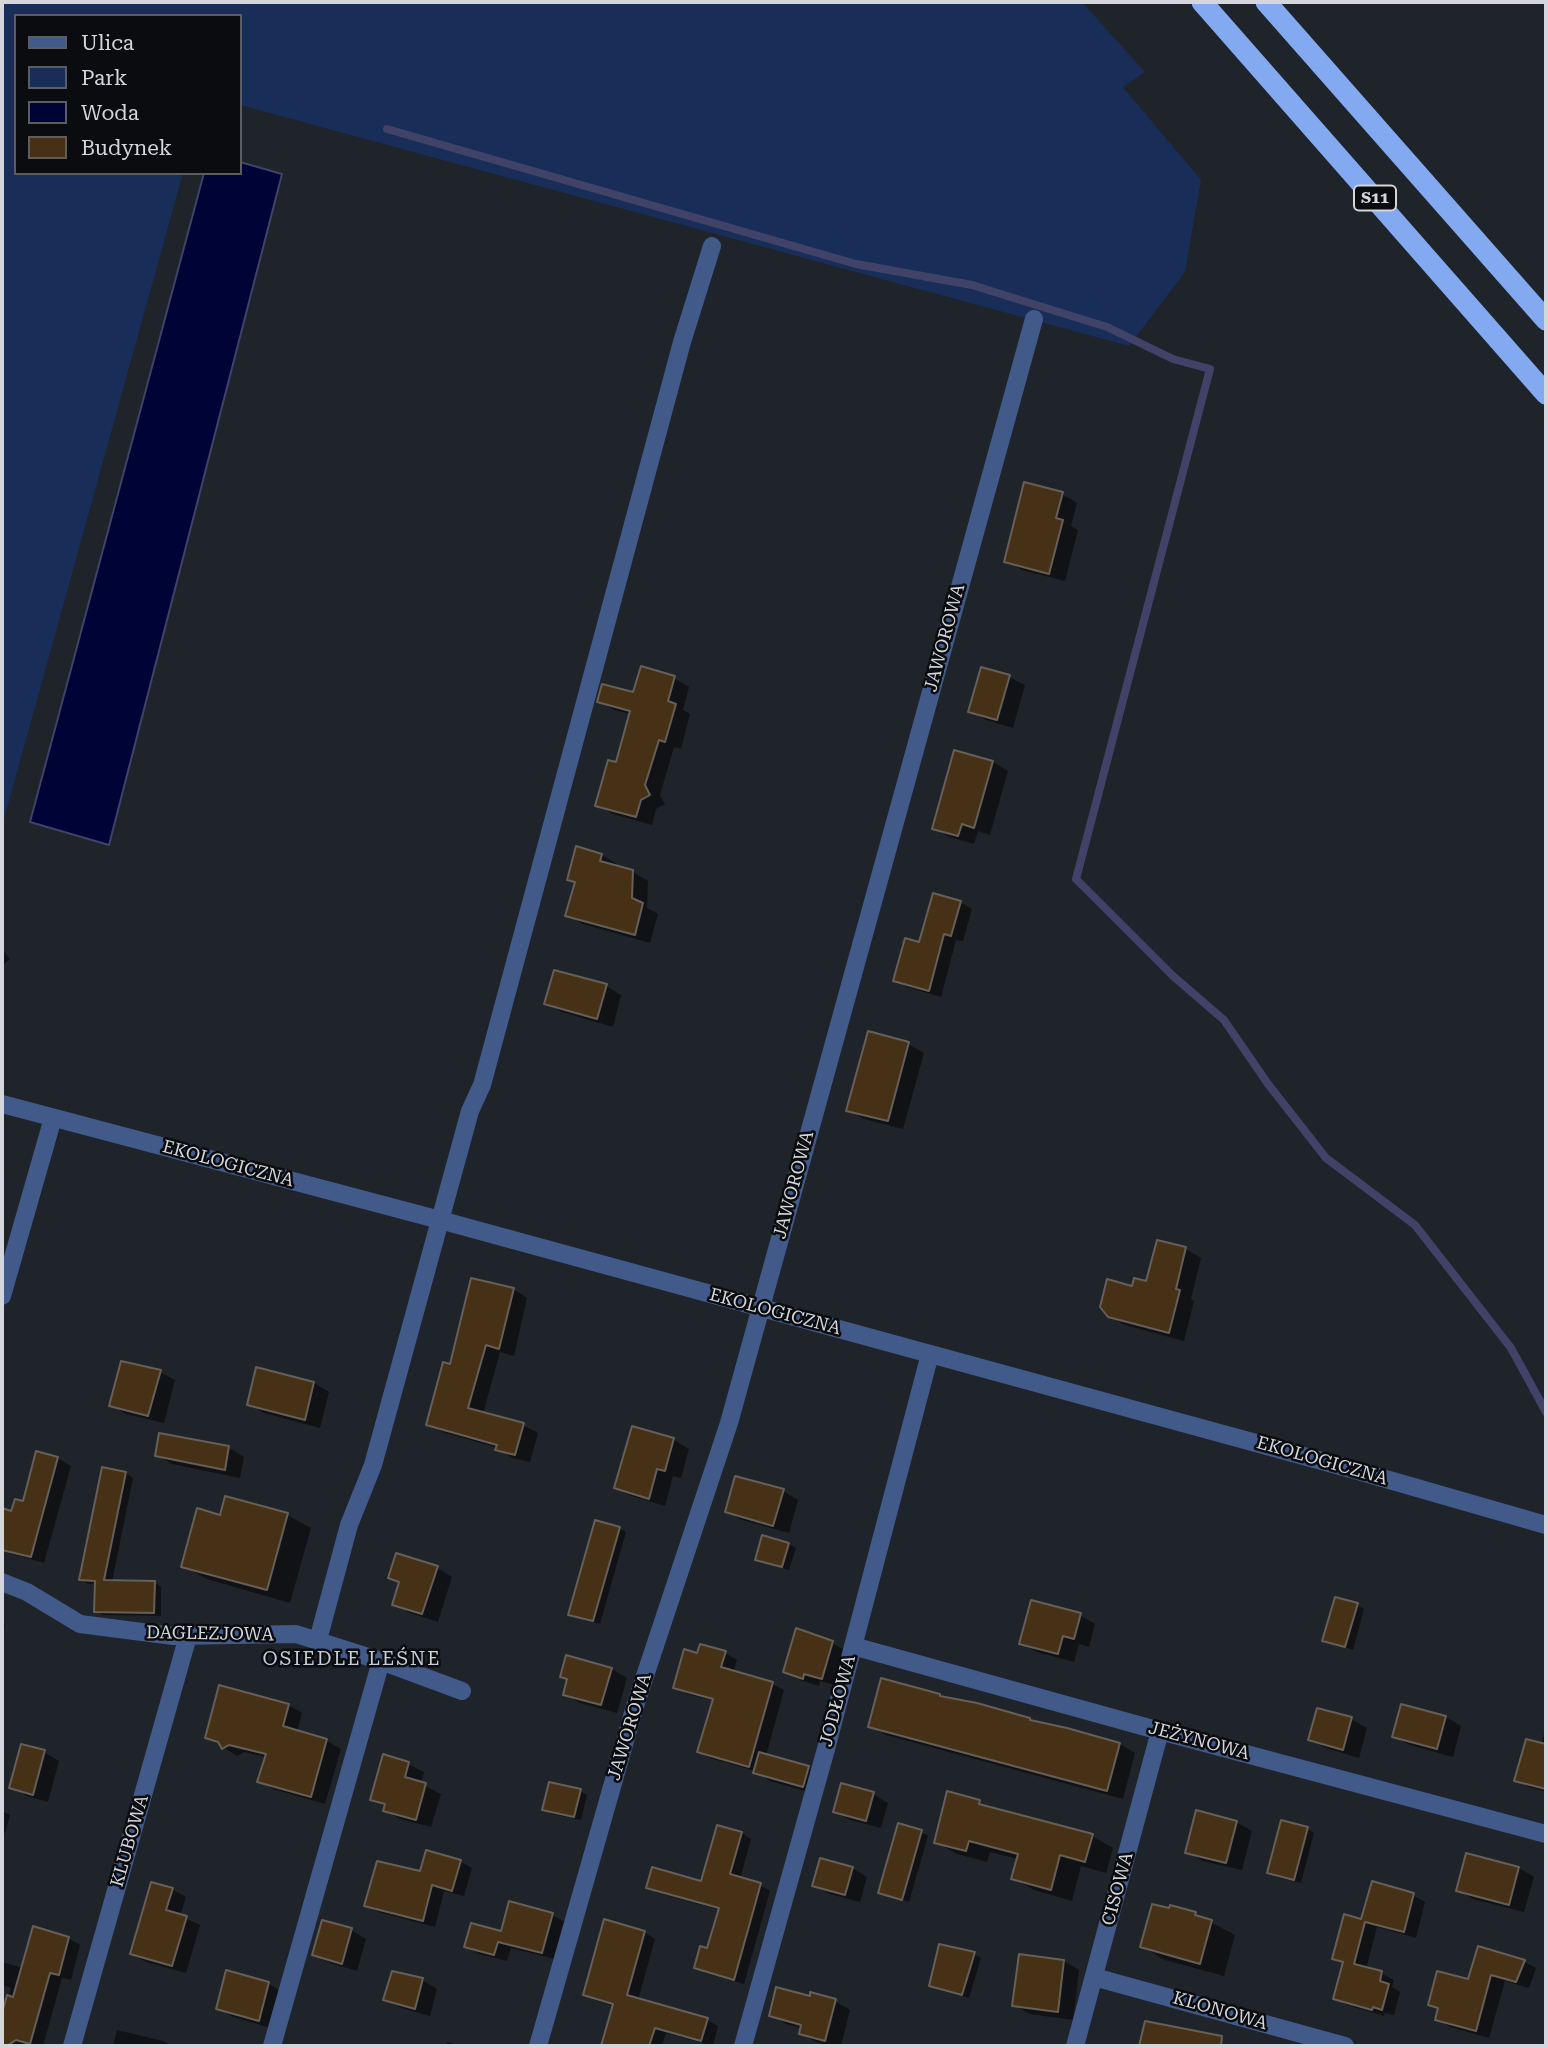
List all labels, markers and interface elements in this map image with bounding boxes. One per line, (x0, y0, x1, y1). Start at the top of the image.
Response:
legend (14, 14, 242, 175)
text: Ulica (81, 31, 134, 55)
text: Park (81, 66, 127, 90)
text: Woda (81, 101, 139, 125)
text: Budynek (81, 136, 172, 160)
road number: S11 (1354, 186, 1396, 210)
street label: JAWOROWA (920, 582, 970, 694)
street label: JAWOROWA (769, 1129, 819, 1241)
street label: EKOLOGICZNA (160, 1136, 296, 1192)
street label: EKOLOGICZNA (707, 1284, 843, 1340)
street label: EKOLOGICZNA (1254, 1432, 1390, 1490)
street label: DAGLEZJOWA (146, 1622, 274, 1646)
district label: OSIEDLE LEŚNE (264, 1648, 440, 1670)
street label: JODŁOWA (815, 1653, 861, 1749)
street label: JAWOROWA (603, 1671, 657, 1783)
street label: JEŻYNOWA (1146, 1717, 1252, 1765)
street label: KLUBOWA (107, 1792, 153, 1890)
street label: CISOWA (1098, 1850, 1138, 1928)
street label: KLONOWA (1170, 1987, 1270, 2035)

